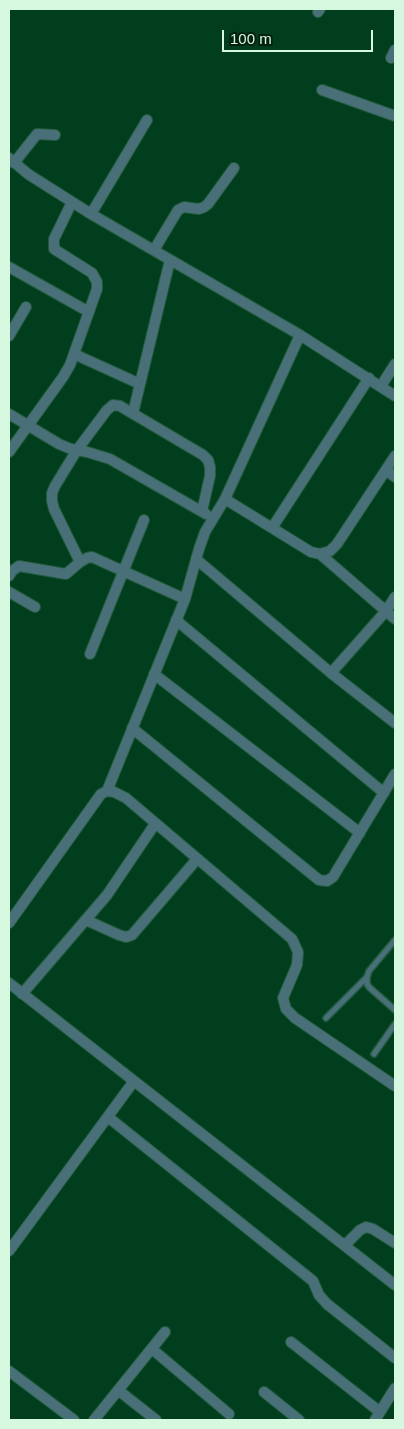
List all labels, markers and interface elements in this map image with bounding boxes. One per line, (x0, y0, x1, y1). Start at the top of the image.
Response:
scale bar (224, 20, 375, 52)
text: 100 m (230, 30, 272, 47)

